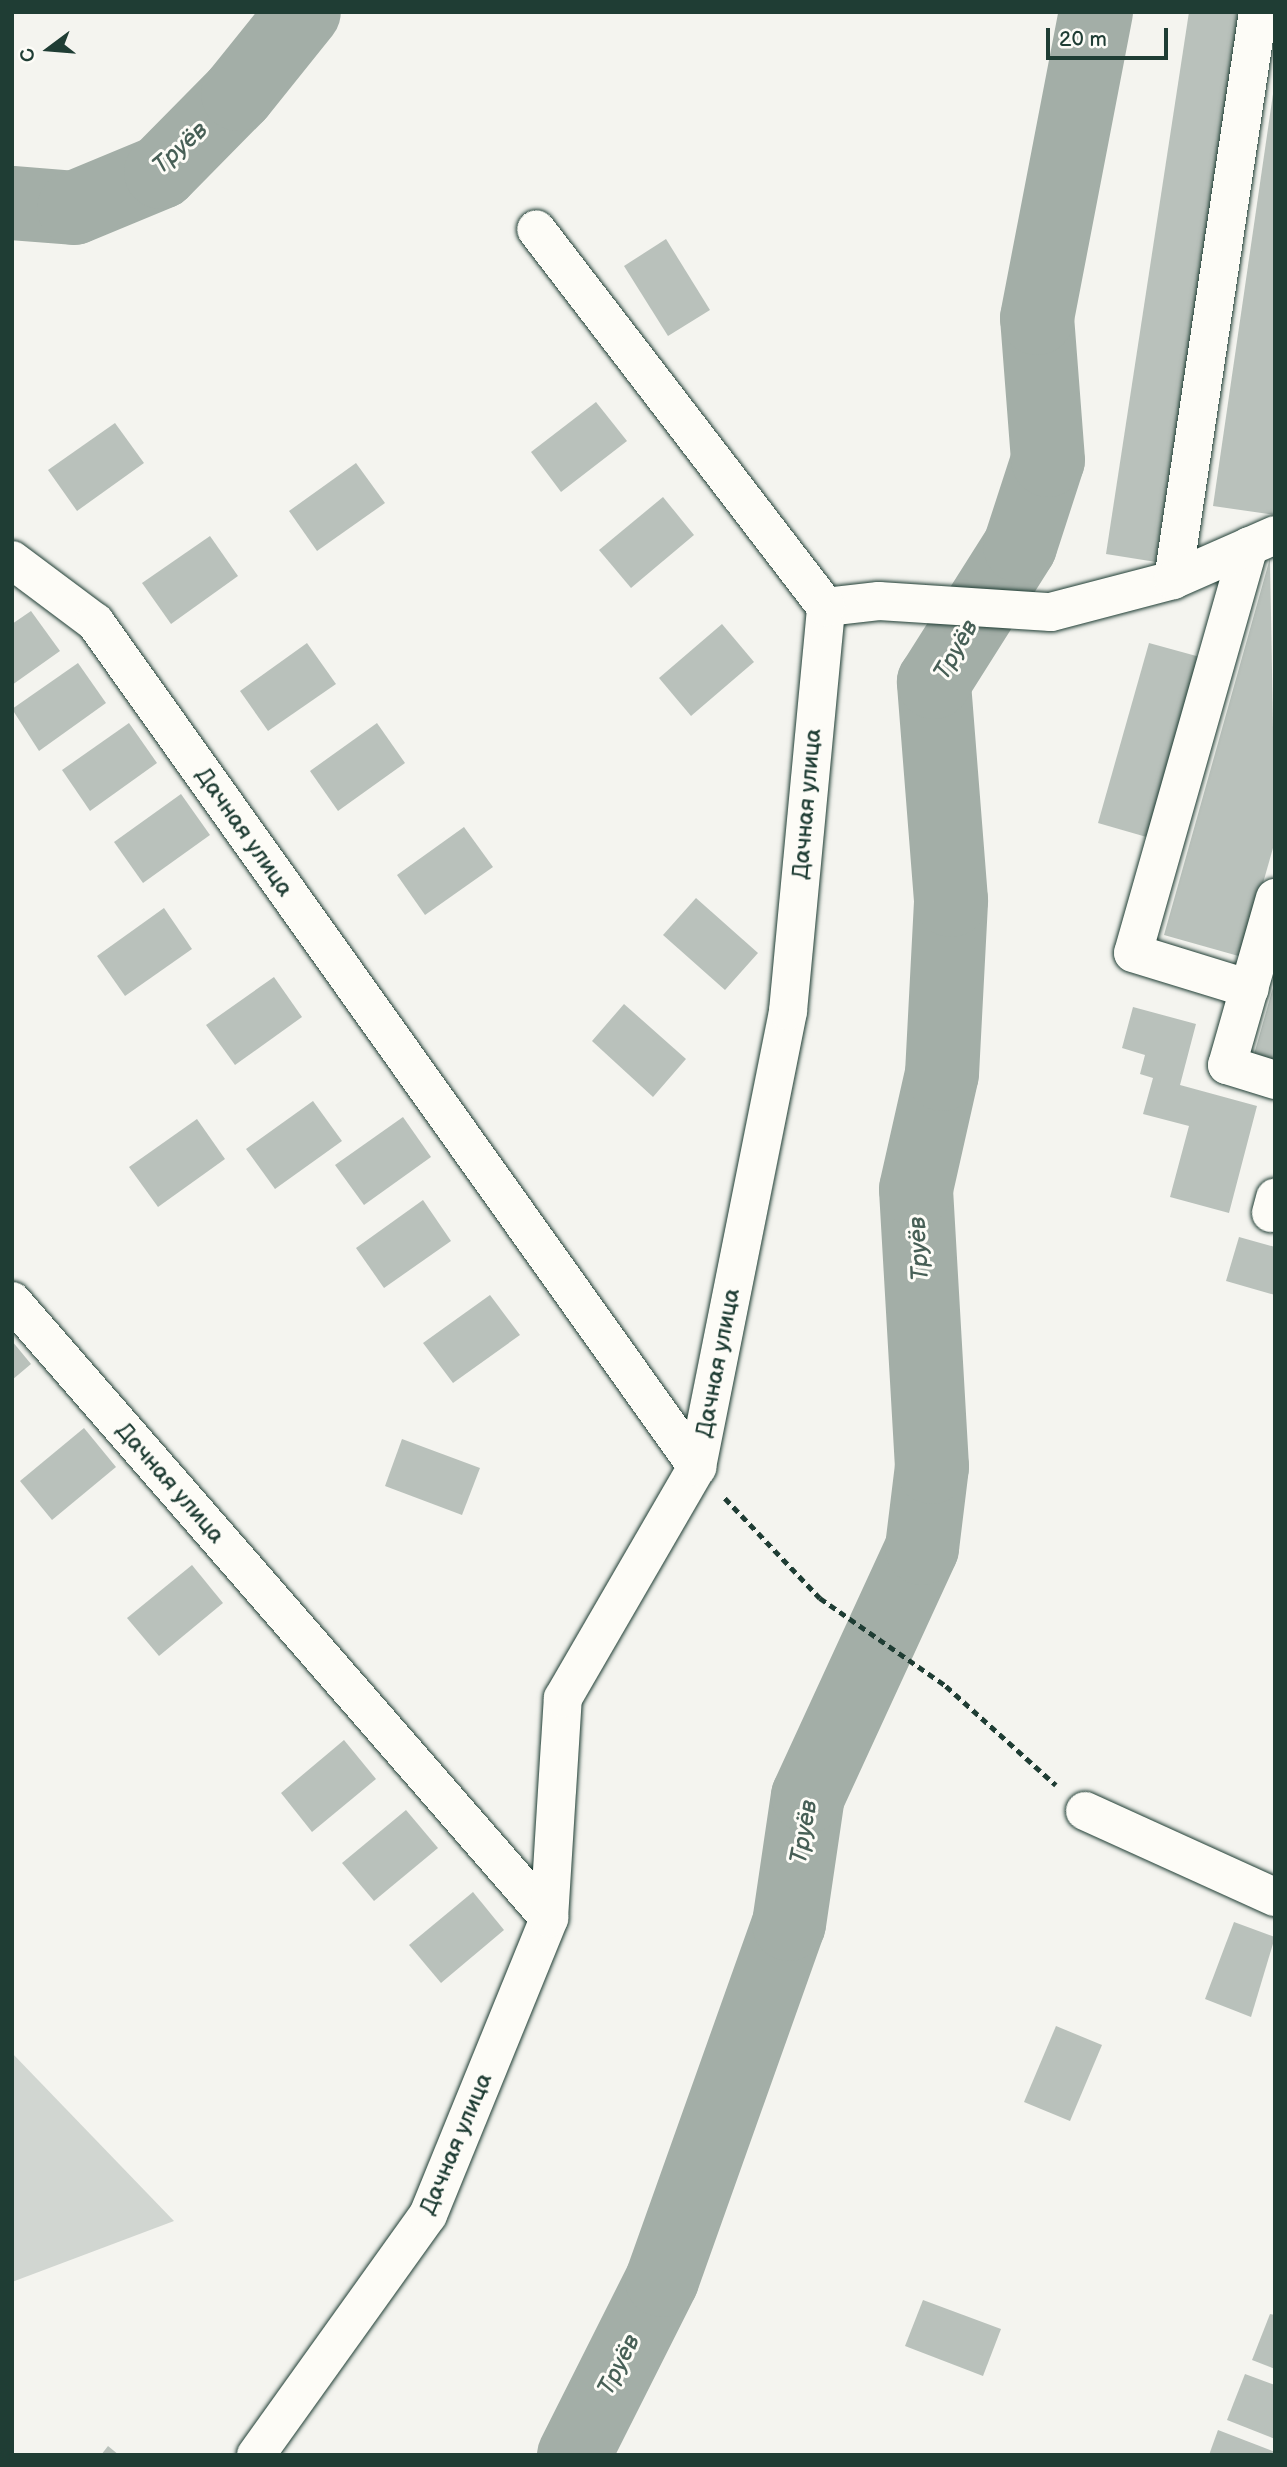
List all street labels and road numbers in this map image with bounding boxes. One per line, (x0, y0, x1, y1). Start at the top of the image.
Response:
street label: Дачная улица (787, 728, 827, 880)
street label: Дачная улица (189, 762, 299, 902)
street label: Дачная улица (690, 1286, 746, 1440)
street label: Дачная улица (110, 1417, 230, 1549)
street label: Дачная улица (414, 2069, 498, 2219)

